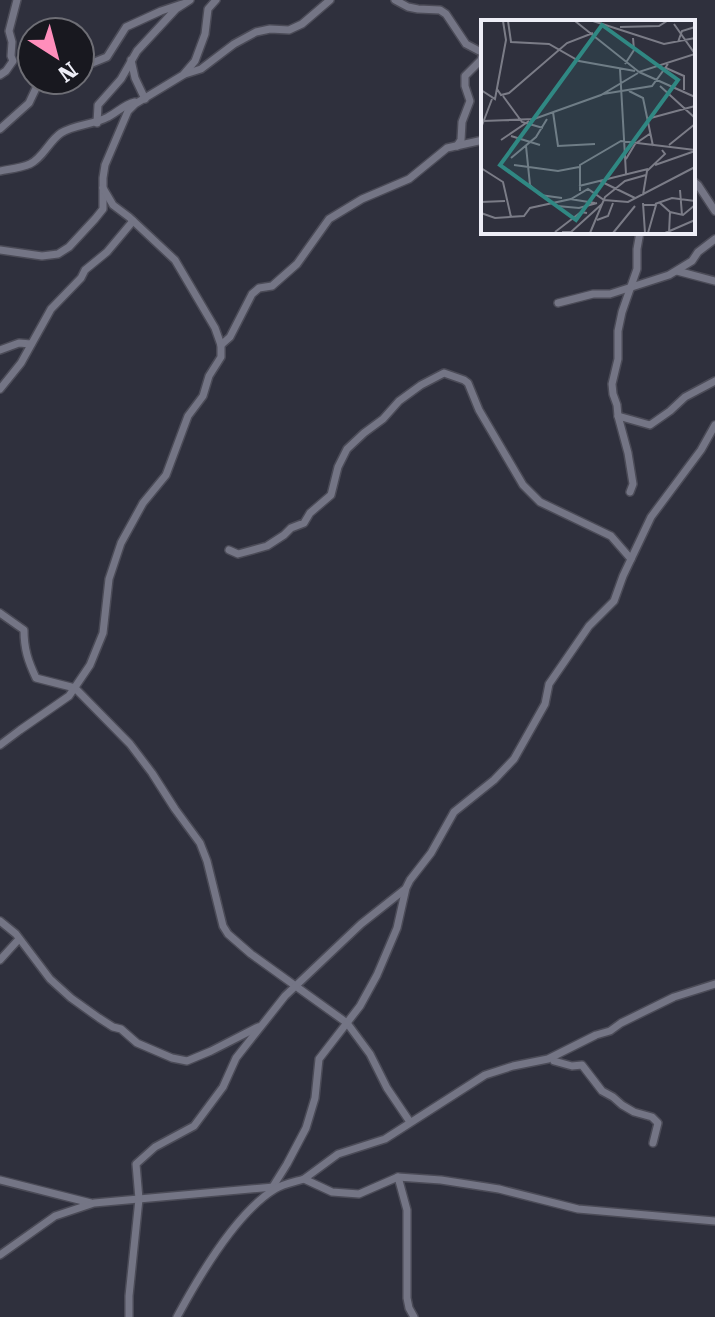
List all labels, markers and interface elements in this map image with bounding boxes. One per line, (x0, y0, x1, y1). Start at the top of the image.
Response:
north arrow (16, 16, 96, 96)
inset map (481, 20, 695, 234)
text: N (53, 57, 82, 87)

